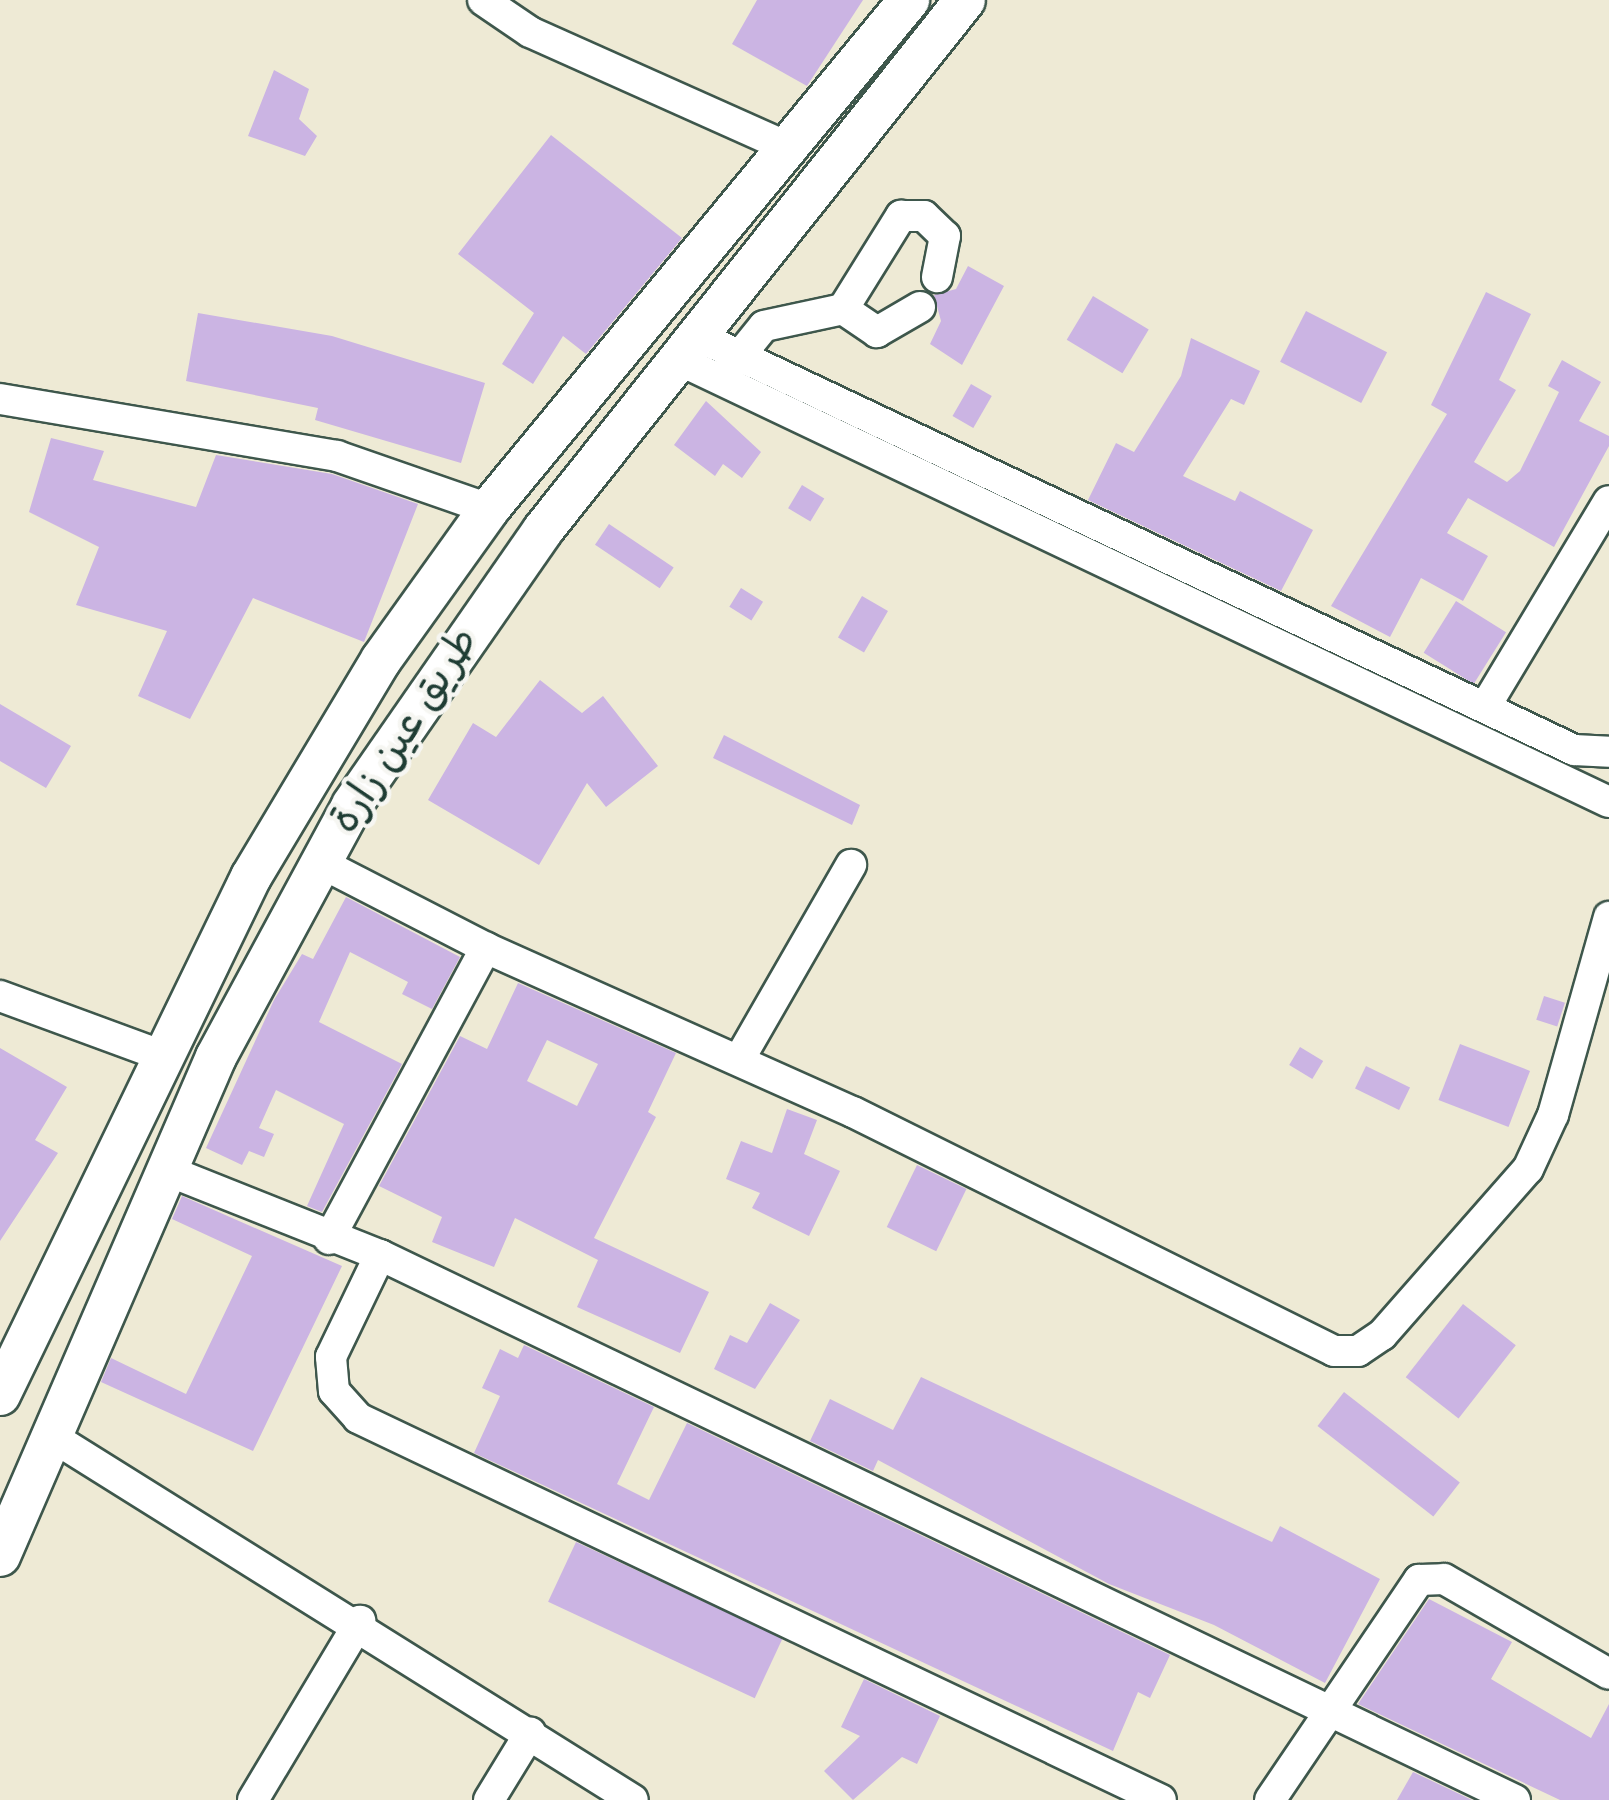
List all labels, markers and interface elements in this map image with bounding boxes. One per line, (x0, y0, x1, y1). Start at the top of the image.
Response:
street label: طريق عين زارة (319, 618, 489, 842)

